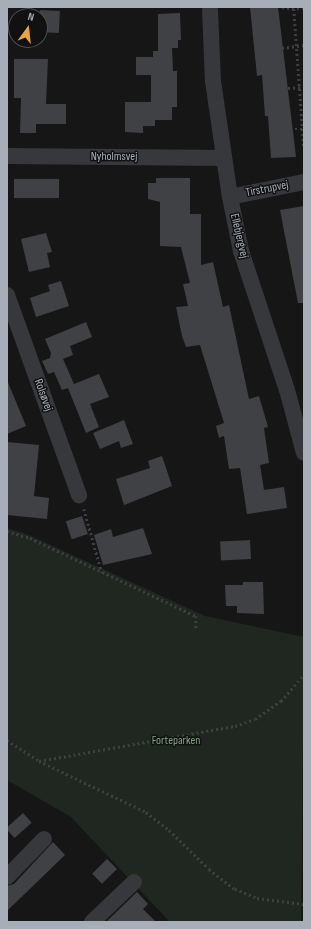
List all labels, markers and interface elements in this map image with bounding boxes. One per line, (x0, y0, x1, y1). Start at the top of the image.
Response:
north arrow (8, 8, 48, 48)
text: N (26, 10, 35, 24)
street label: Nyholmsvej (91, 150, 137, 164)
street label: Tirstrupvej (244, 178, 290, 200)
street label: Ellebjergvej (227, 212, 251, 260)
street label: Rolsøvej (31, 377, 55, 413)
park label: Forteparken (152, 734, 200, 748)

